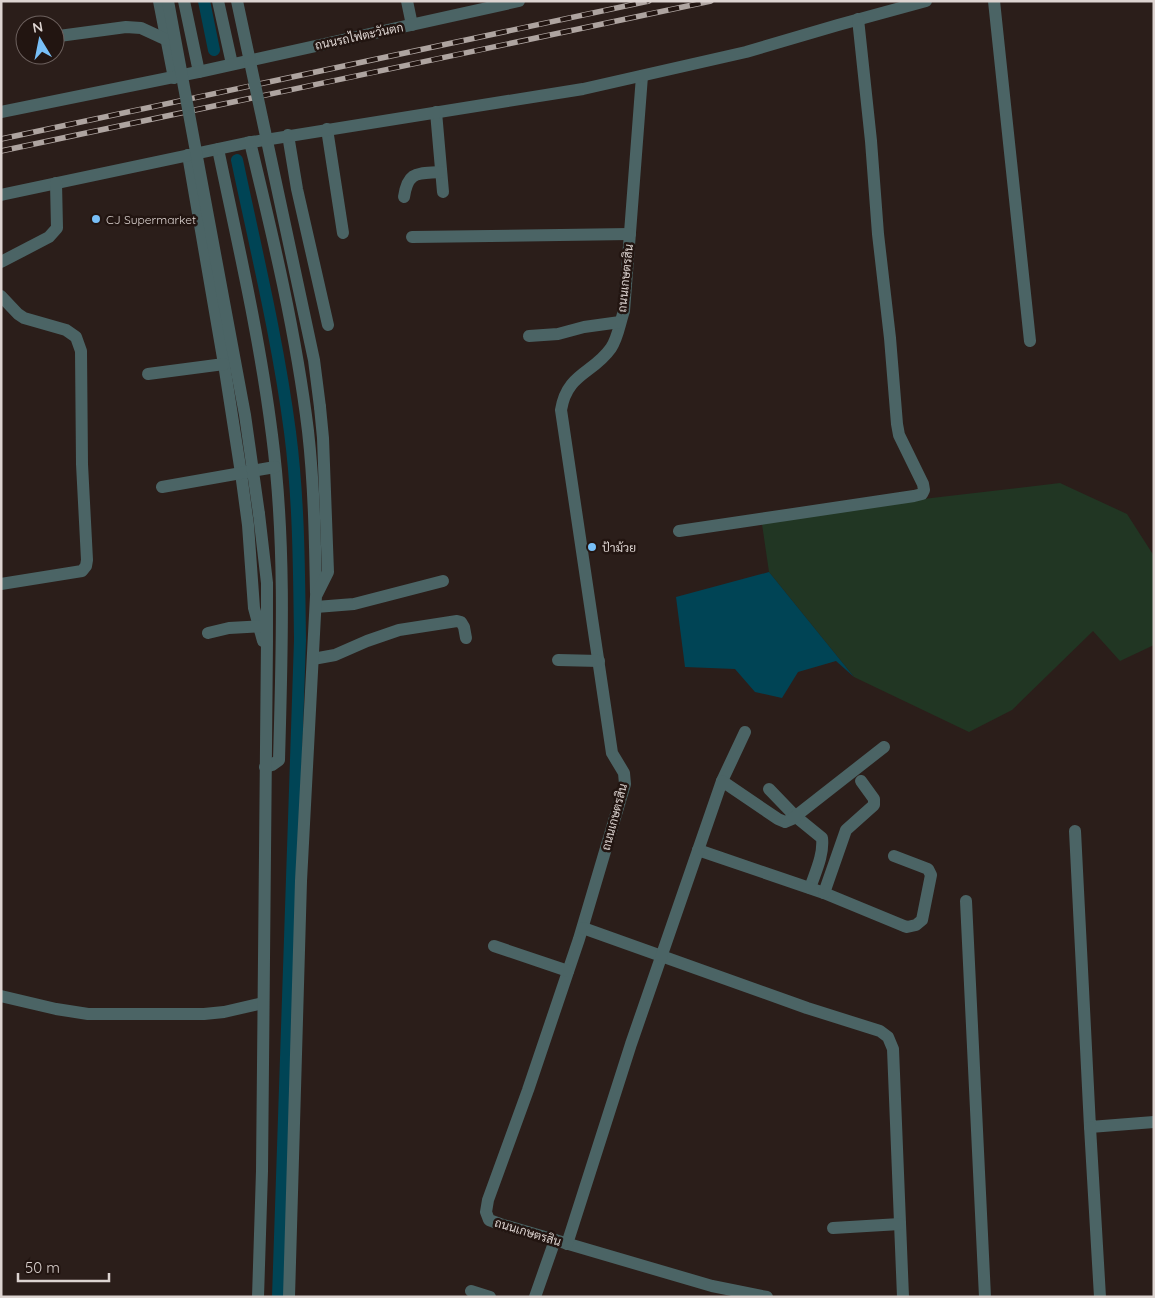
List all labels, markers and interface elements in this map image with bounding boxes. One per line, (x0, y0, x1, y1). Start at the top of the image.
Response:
north arrow (15, 15, 65, 65)
text: N (31, 17, 44, 37)
street label: ถนนรถไฟตะวันตก (313, 19, 405, 53)
place label: CJ Supermarket (106, 212, 196, 227)
marker: CJ Supermarket (90, 213, 102, 225)
street label: ถนนเกษตรสิน (614, 243, 636, 313)
place label: ป้าม้วย (602, 540, 636, 555)
marker: ป้าม้วย (586, 541, 598, 553)
street label: ถนนเกษตรสิน (598, 782, 630, 852)
street label: ถนนเกษตรสิน (493, 1215, 563, 1249)
scale bar (18, 1250, 109, 1282)
text: 50 m (25, 1258, 60, 1277)

